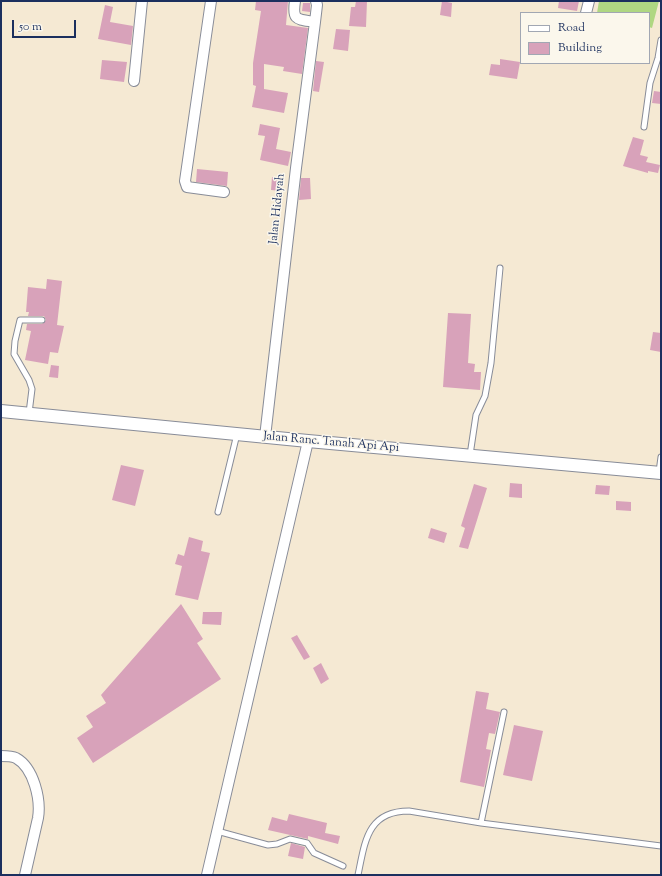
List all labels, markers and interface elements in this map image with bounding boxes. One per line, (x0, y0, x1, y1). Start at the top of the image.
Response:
scale bar (14, 12, 78, 38)
legend (520, 12, 650, 64)
text: 50 m (19, 18, 42, 36)
text: Road (558, 19, 585, 37)
text: Building (558, 39, 602, 57)
street label: Jalan Hidayah (267, 173, 289, 245)
street label: Jalan Ranc. Tanah Api Api (262, 430, 400, 456)

